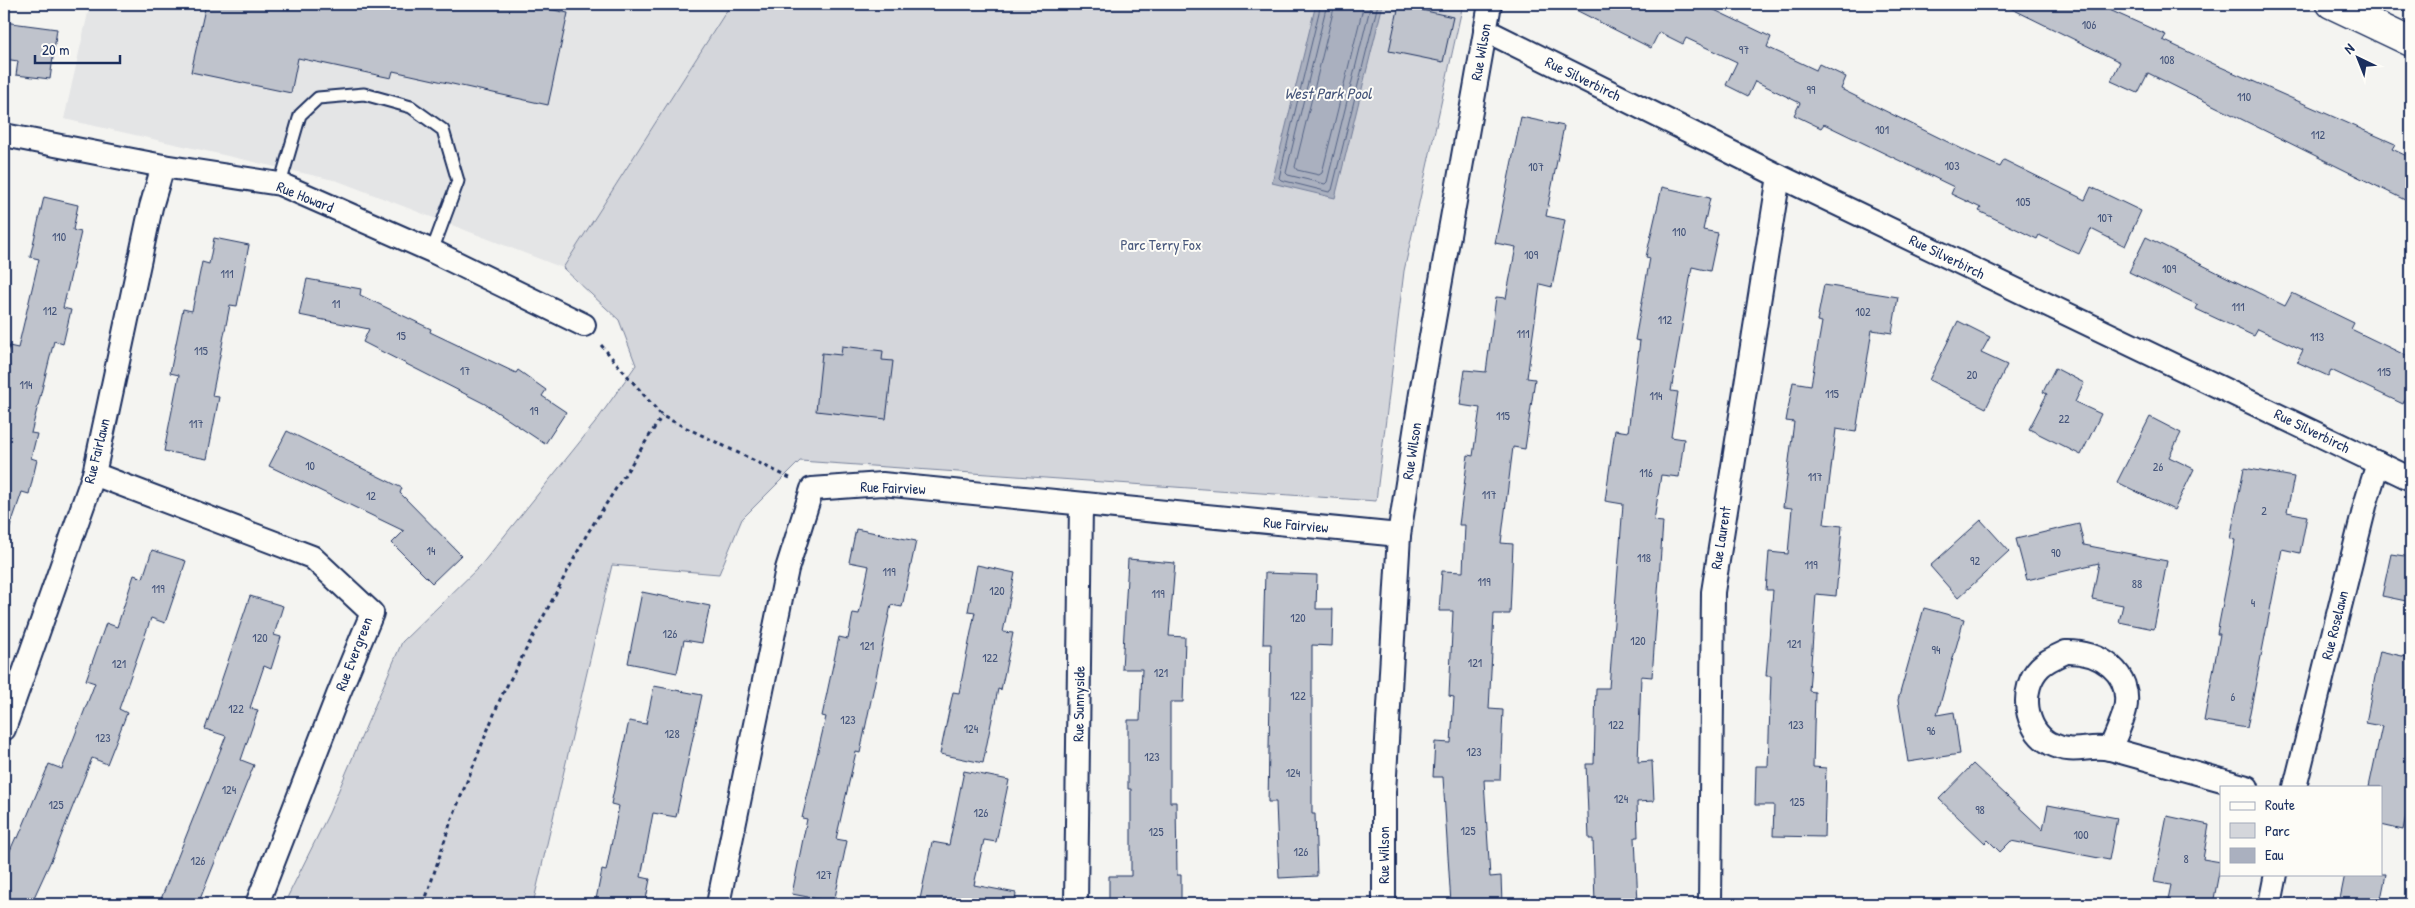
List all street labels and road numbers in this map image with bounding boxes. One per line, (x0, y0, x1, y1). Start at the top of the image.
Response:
street label: Rue Wilson (1465, 22, 1496, 82)
street label: Rue Silverbirch (1542, 51, 1625, 106)
street label: Rue Howard (274, 176, 337, 218)
street label: Rue Silverbirch (1906, 229, 1989, 284)
street label: Rue Silverbirch (2271, 403, 2354, 458)
street label: Rue Fairlawn (78, 416, 115, 486)
street label: Rue Wilson (1397, 421, 1426, 481)
street label: Rue Fairview (860, 476, 926, 499)
street label: Rue Laurent (1705, 504, 1736, 571)
street label: Rue Fairview (1263, 511, 1329, 538)
street label: Rue Roselawn (2316, 588, 2353, 662)
street label: Rue Evergreen (330, 614, 377, 694)
street label: Rue Sunnyside (1067, 666, 1090, 742)
street label: Rue Wilson (1373, 826, 1394, 884)

